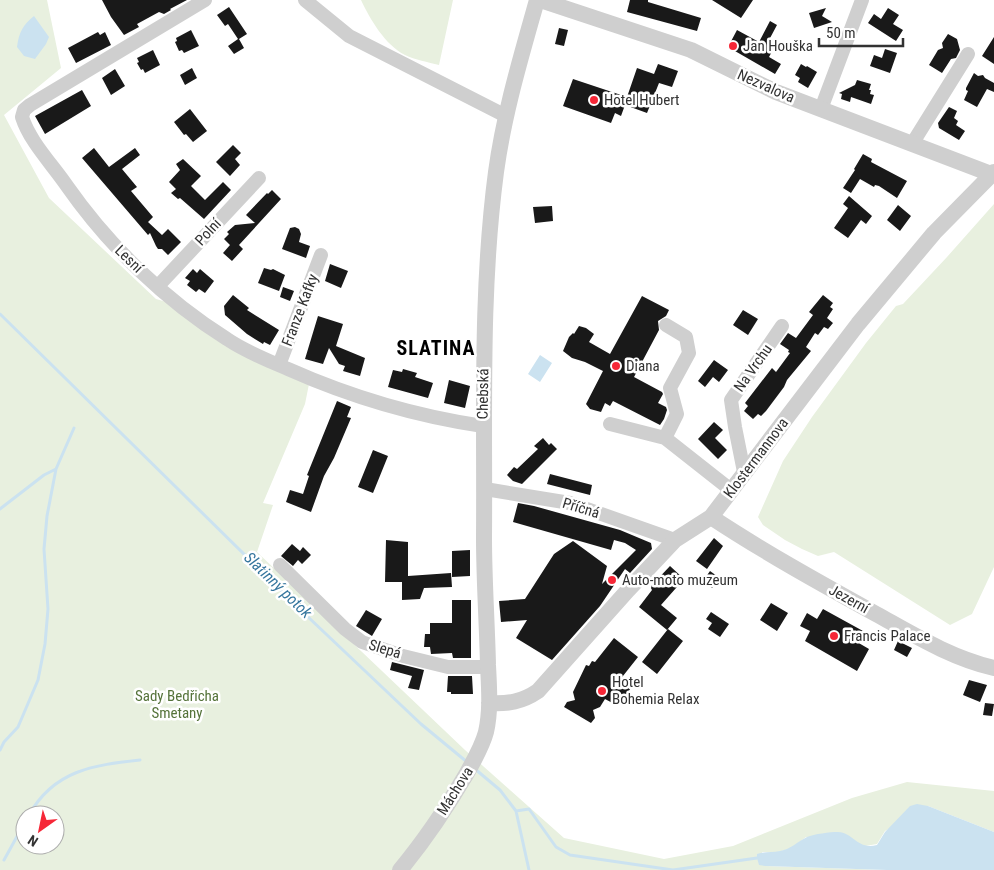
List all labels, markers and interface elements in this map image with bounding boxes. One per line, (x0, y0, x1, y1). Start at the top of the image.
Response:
scale bar (819, 15, 903, 47)
text: 50 m (826, 24, 856, 42)
place label: Jan Houška (743, 37, 813, 55)
marker: Jan Houška (727, 40, 739, 52)
street label: Nezvalova (735, 65, 797, 107)
place label: Hotel Hubert (604, 91, 680, 109)
marker: Hotel Hubert (588, 94, 600, 106)
street label: Polní (191, 214, 226, 249)
street label: Lesní (111, 241, 148, 278)
street label: Franze Kafky (278, 271, 322, 349)
district label: SLATINA (397, 336, 475, 360)
street label: Na Vrchu (730, 341, 776, 395)
place label: Diana (626, 357, 660, 375)
marker: Diana (610, 360, 622, 372)
street label: Chebská (474, 368, 492, 420)
street label: Klostermannova (720, 414, 792, 502)
street label: Příčná (560, 494, 602, 522)
water label: Slatinný potok (240, 548, 317, 623)
place label: Auto-moto muzeum (622, 571, 738, 589)
marker: Auto-moto muzeum (606, 574, 618, 586)
street label: Jezerní (826, 581, 874, 618)
place label: Francis Palace (844, 627, 930, 645)
marker: Francis Palace (828, 630, 840, 642)
street label: Slepá (367, 636, 403, 662)
place label: Hotel Bohemia Relax (612, 673, 700, 708)
marker: Hotel Bohemia Relax (596, 685, 608, 697)
park label: Sady Bedřicha Smetany (135, 687, 219, 722)
street label: Máchova (433, 763, 477, 819)
north arrow (15, 805, 65, 855)
text: N (25, 832, 41, 850)

